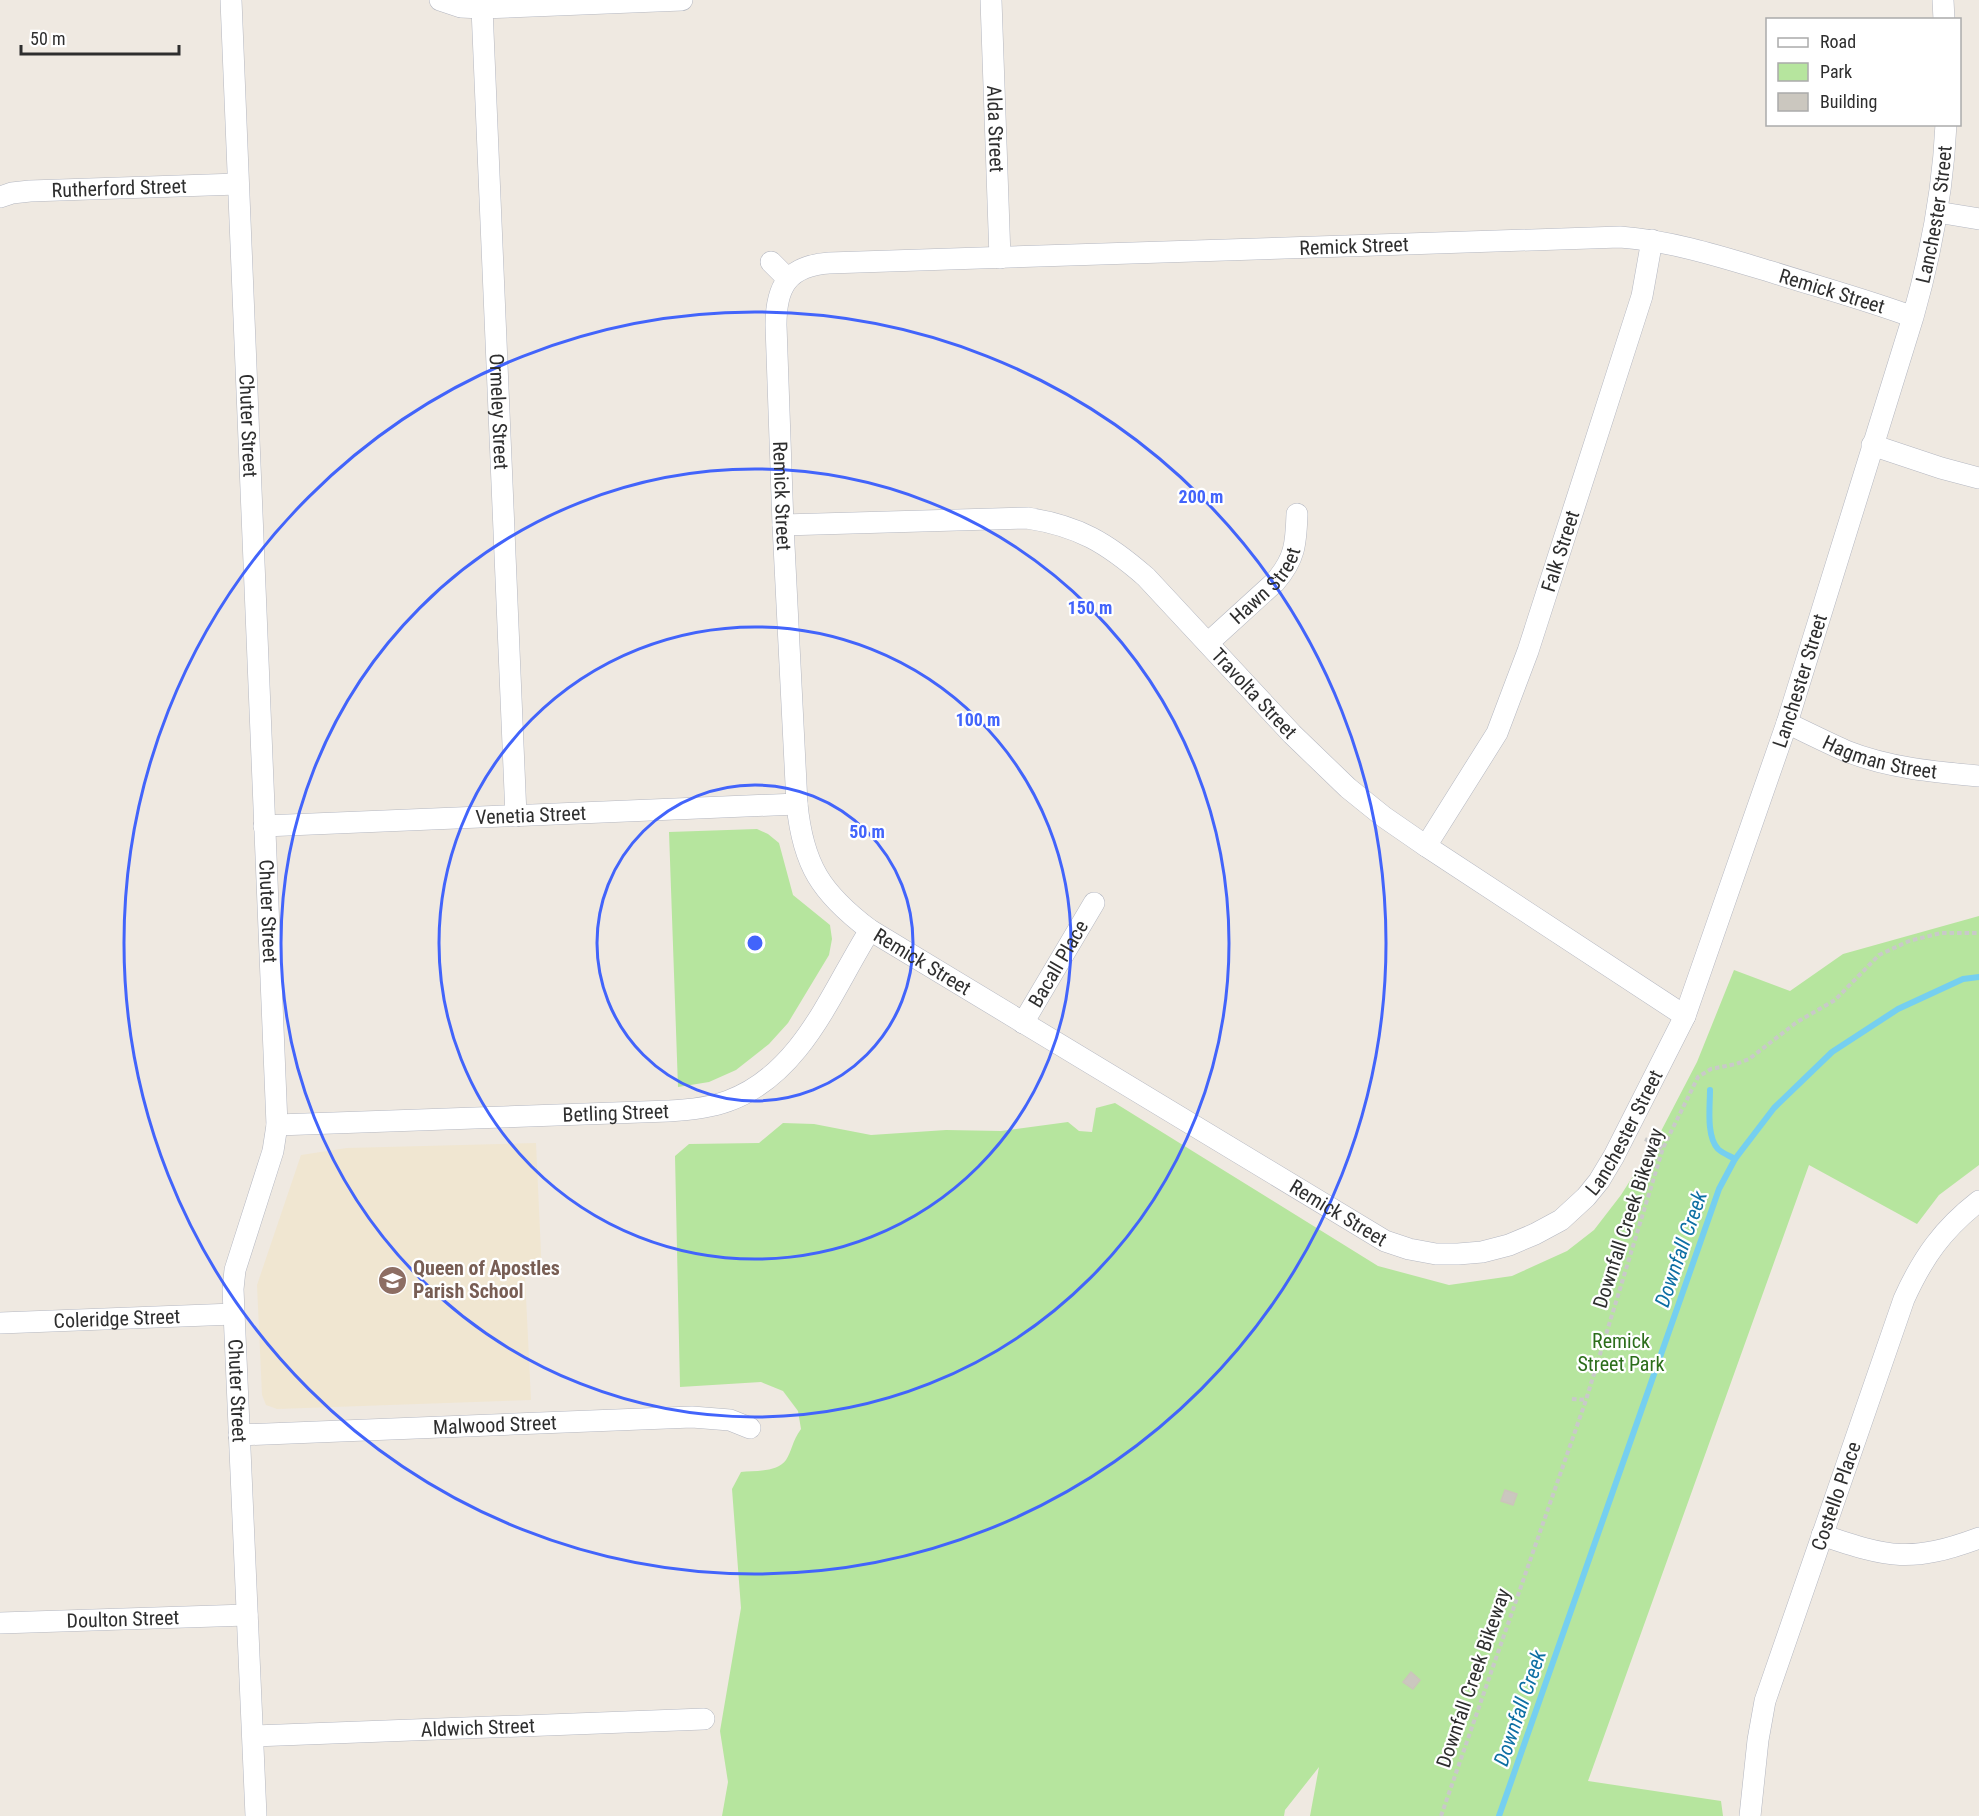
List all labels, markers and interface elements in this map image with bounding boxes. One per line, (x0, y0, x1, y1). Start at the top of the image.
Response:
scale bar (21, 18, 178, 56)
legend (1766, 18, 1961, 126)
text: 50 m (30, 28, 65, 49)
text: Road (1820, 31, 1856, 52)
text: Park (1820, 61, 1852, 82)
street label: Alda Street (982, 85, 1009, 173)
text: Building (1820, 91, 1877, 112)
street label: Lanchester Street (1911, 145, 1957, 286)
street label: Rutherford Street (51, 174, 187, 202)
street label: Remick Street (1299, 232, 1409, 260)
street label: Remick Street (1776, 264, 1888, 318)
street label: Ormeley Street (485, 353, 513, 470)
street label: Chuter Street (234, 373, 263, 478)
street label: Remick Street (768, 441, 796, 551)
text: 200 m (1179, 486, 1223, 507)
street label: Falk Street (1536, 507, 1584, 595)
street label: Hawn Street (1225, 545, 1305, 629)
text: 150 m (1068, 597, 1112, 618)
street label: Lanchester Street (1767, 611, 1832, 751)
street label: Travolta Street (1206, 643, 1302, 744)
text: 100 m (956, 709, 1000, 730)
street label: Hagman Street (1819, 730, 1938, 784)
street label: Venetia Street (475, 801, 587, 829)
text: 50 m (849, 821, 885, 842)
street label: Chuter Street (254, 859, 282, 964)
street label: Bacall Place (1023, 916, 1093, 1011)
street label: Remick Street (869, 923, 975, 1000)
centre of rings (745, 933, 765, 953)
street label: Lanchester Street (1580, 1066, 1668, 1200)
street label: Betling Street (562, 1099, 669, 1127)
street label: Downfall Creek Bikeway (1588, 1125, 1668, 1311)
street label: Remick Street (1285, 1174, 1391, 1251)
water label: Downfall Creek (1650, 1187, 1712, 1310)
place label: Queen of Apostles Parish School (413, 1256, 560, 1303)
school or university icon: Queen of Apostles Parish School (376, 1264, 408, 1296)
street label: Coleridge Street (53, 1304, 181, 1333)
park label: Remick Street Park (1577, 1329, 1665, 1376)
street label: Chuter Street (223, 1338, 252, 1443)
street label: Malwood Street (432, 1410, 557, 1439)
street label: Costello Place (1806, 1438, 1866, 1554)
street label: Downfall Creek Bikeway (1431, 1585, 1515, 1771)
street label: Doulton Street (66, 1605, 180, 1633)
water label: Downfall Creek (1489, 1646, 1551, 1769)
street label: Aldwich Street (420, 1713, 535, 1742)

